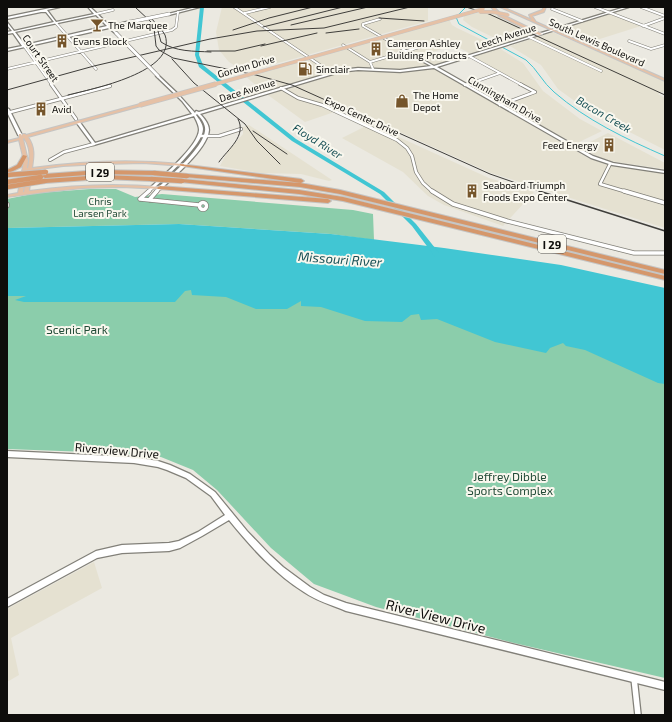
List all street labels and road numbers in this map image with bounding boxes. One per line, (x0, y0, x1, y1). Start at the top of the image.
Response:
street label: South Lewis Boulevard (547, 15, 647, 69)
street label: Leech Avenue (475, 21, 537, 51)
street label: Court Street (20, 32, 62, 84)
street label: Gordon Drive (216, 52, 276, 80)
street label: Cunningham Drive (466, 73, 544, 125)
street label: Dace Avenue (218, 76, 276, 104)
street label: Expo Center Drive (323, 94, 401, 138)
road number: I 29 (86, 163, 114, 181)
road number: I 29 (538, 235, 566, 253)
street label: Riverview Drive (74, 439, 160, 461)
street label: River View Drive (384, 595, 488, 637)

